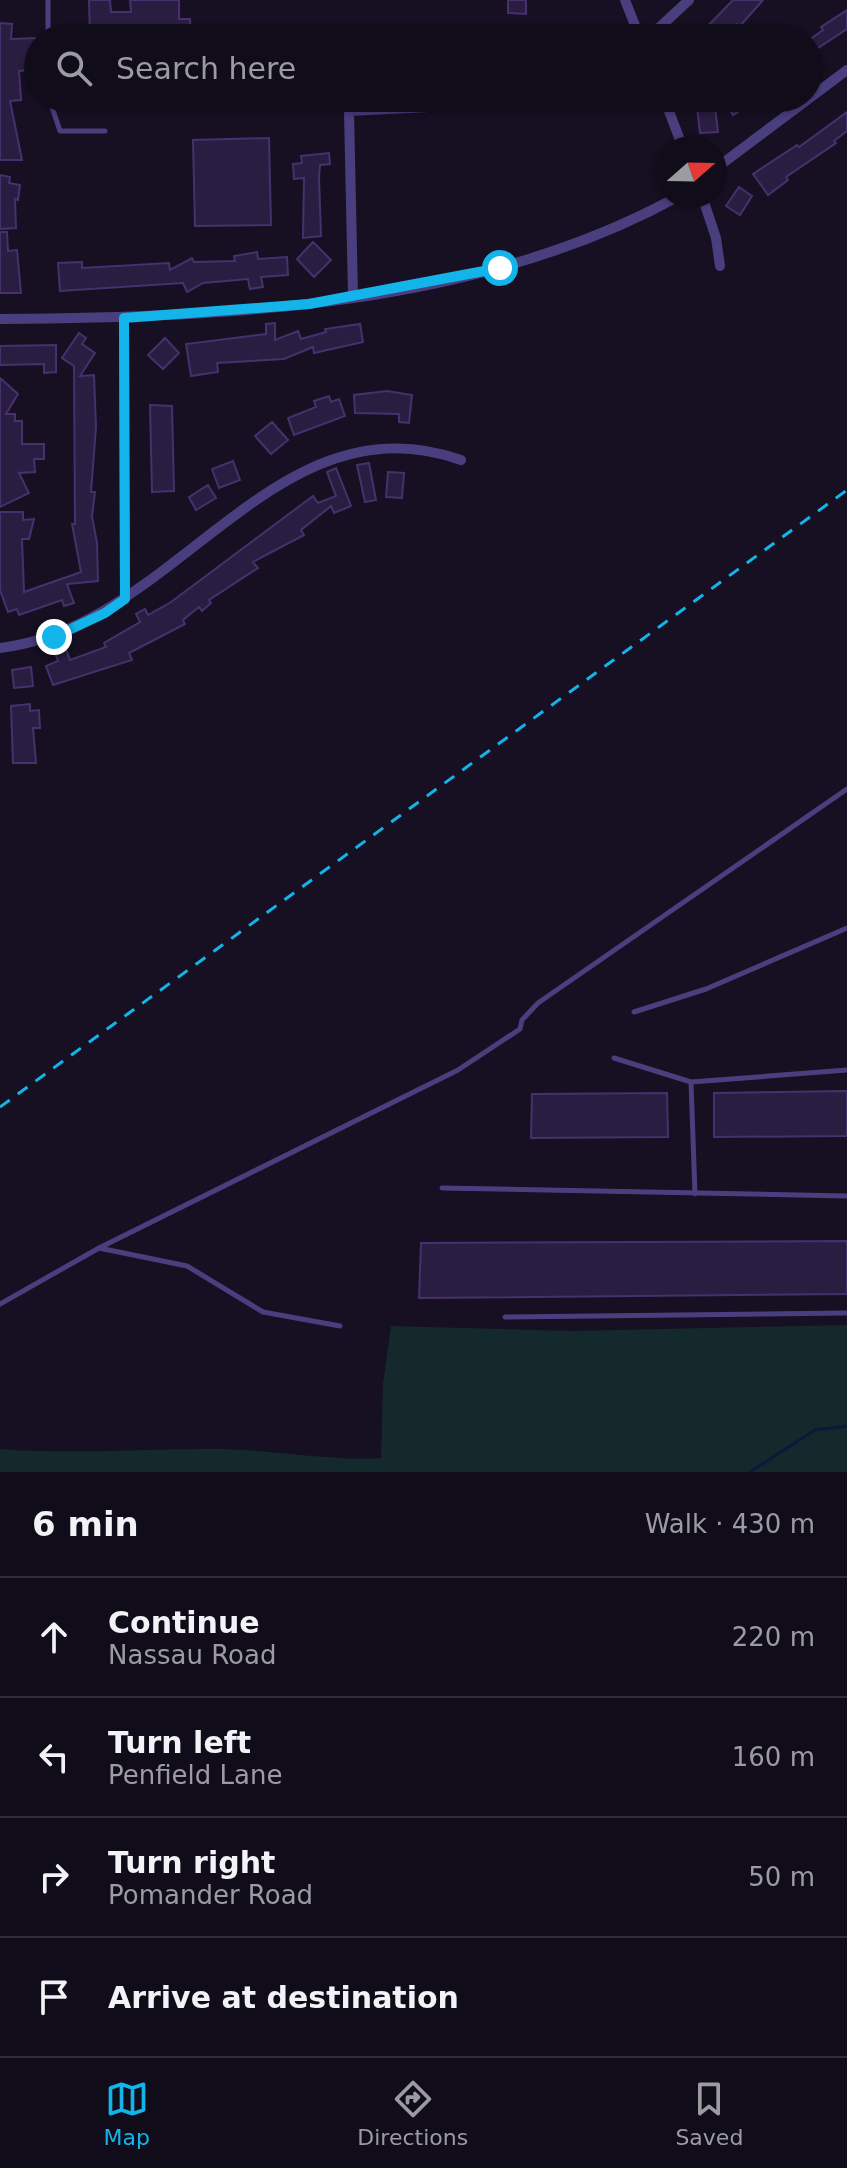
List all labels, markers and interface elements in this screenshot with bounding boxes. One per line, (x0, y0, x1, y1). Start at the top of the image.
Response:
search box (24, 24, 823, 112)
icon: search (52, 46, 96, 90)
text: Search here (116, 51, 296, 86)
north arrow (655, 136, 727, 208)
route start (482, 250, 518, 286)
route end (36, 619, 72, 655)
text: 6 min (32, 1504, 139, 1544)
text: Walk · 430 m (645, 1509, 815, 1539)
text: Continue (108, 1605, 260, 1640)
icon: ahead (32, 1615, 76, 1659)
text: 220 m (732, 1622, 815, 1652)
text: Nassau Road (108, 1640, 276, 1670)
text: Turn left (108, 1725, 251, 1760)
icon: left (32, 1735, 76, 1779)
text: 160 m (732, 1742, 815, 1772)
text: Penfield Lane (108, 1760, 282, 1790)
text: Turn right (108, 1845, 275, 1880)
icon: right (32, 1855, 76, 1899)
text: 50 m (748, 1862, 815, 1892)
text: Pomander Road (108, 1880, 313, 1910)
icon: arrive (32, 1975, 76, 2019)
text: Arrive at destination (108, 1980, 459, 2015)
tab: Map (104, 2077, 150, 2150)
tab: Directions (357, 2077, 468, 2150)
tab: Saved (675, 2077, 743, 2150)

